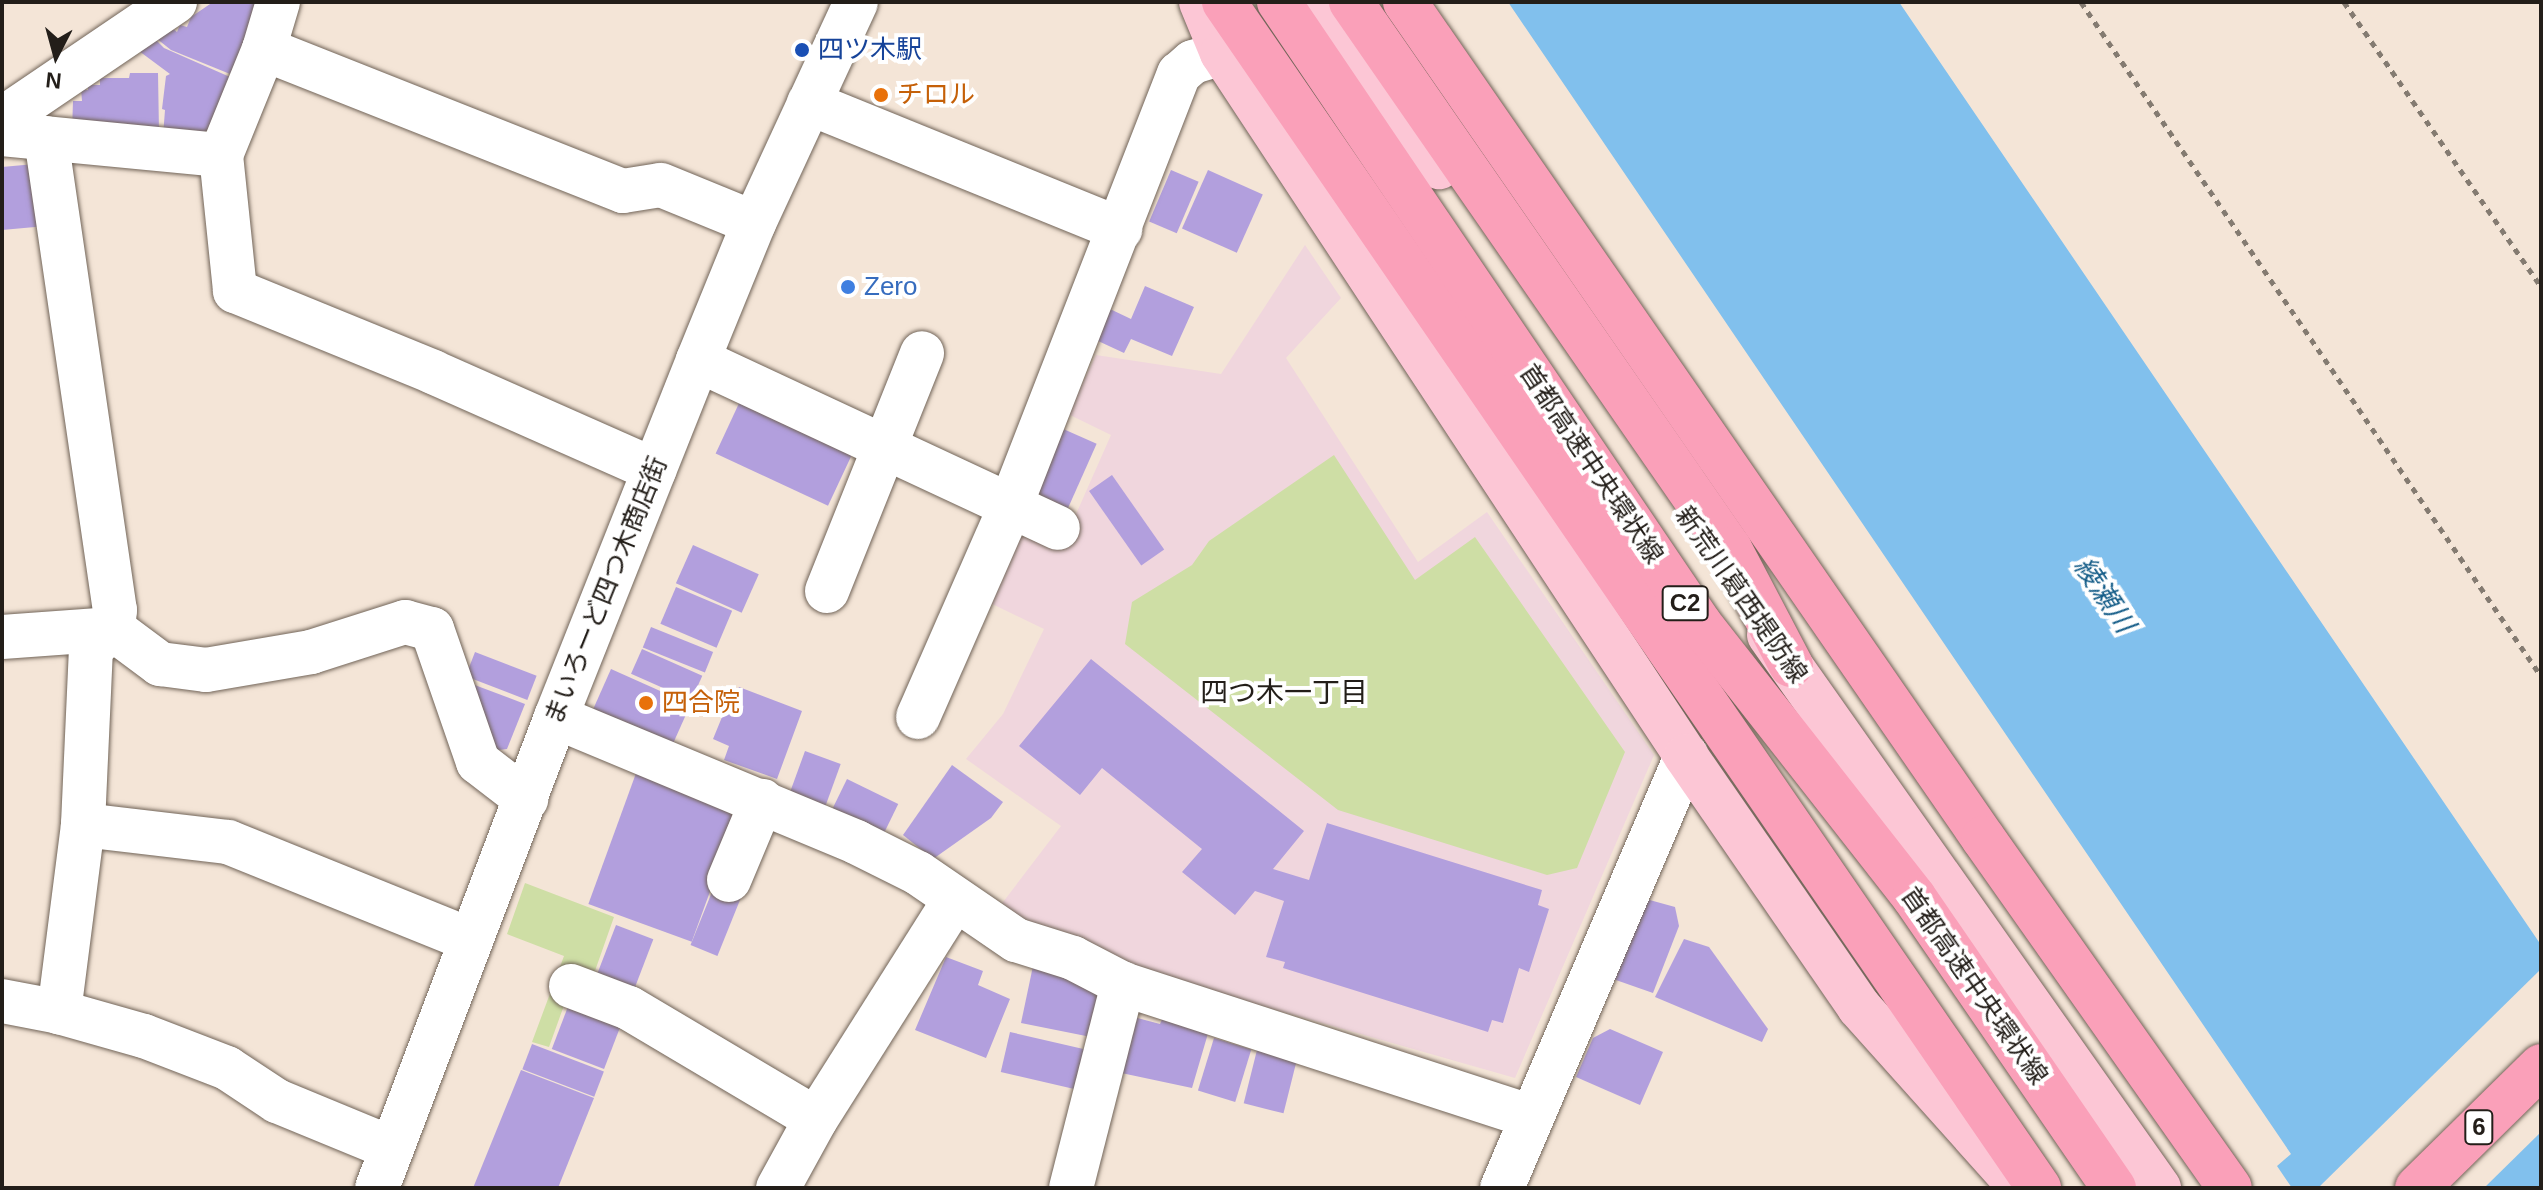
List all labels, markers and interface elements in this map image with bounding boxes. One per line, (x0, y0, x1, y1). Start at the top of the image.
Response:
north arrow (16, 16, 96, 96)
place label: 四ツ木駅 (818, 34, 922, 66)
marker: 四ツ木駅 (793, 41, 811, 59)
text: N (44, 67, 63, 94)
place label: チロル (897, 79, 975, 111)
marker: チロル (872, 86, 890, 104)
place label: Zero (864, 271, 917, 303)
marker: Zero (839, 278, 857, 296)
street label: 首都高速中央環状線 (1513, 358, 1669, 570)
street label: まいろーど四つ木商店街 (538, 453, 674, 729)
street label: 新荒川葛西堤防線 (1669, 501, 1813, 689)
water label: 綾瀬川 (2067, 551, 2141, 639)
road number: C2 (1661, 583, 1709, 623)
district label: 四つ木一丁目 (1200, 676, 1368, 710)
place label: 四合院 (662, 687, 740, 719)
marker: 四合院 (637, 694, 655, 712)
street label: 首都高速中央環状線 (1894, 881, 2054, 1091)
road number: 6 (2463, 1107, 2495, 1147)

